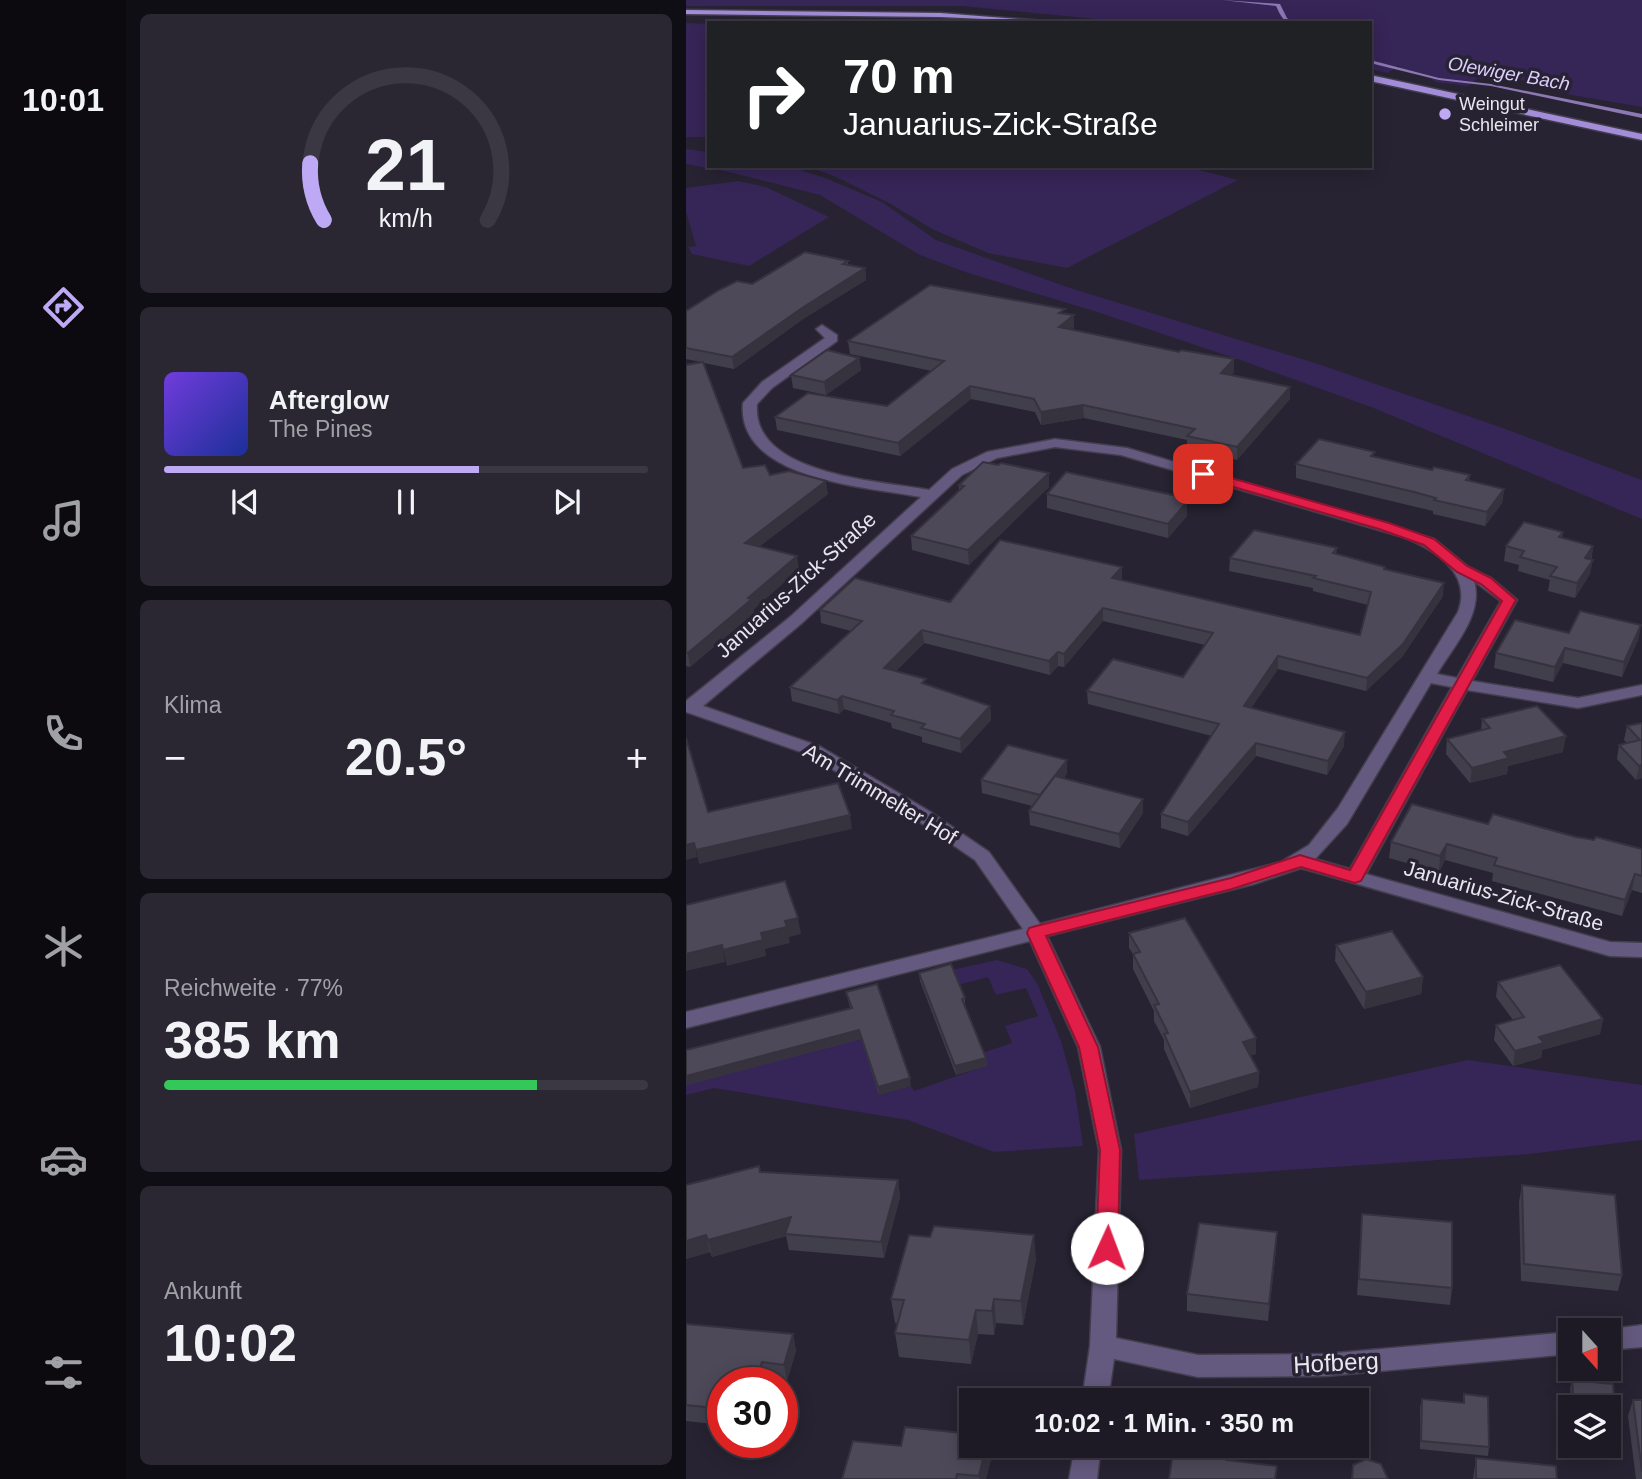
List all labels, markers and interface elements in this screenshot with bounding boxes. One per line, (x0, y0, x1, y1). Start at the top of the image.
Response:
icon: right (728, 49, 819, 140)
text: 70 m (843, 49, 955, 103)
water label: Olewiger Bach (1446, 52, 1572, 95)
text: 10:01 (22, 82, 104, 118)
place label: Weingut Schleimer (1459, 94, 1539, 135)
text: Januarius-Zick-Straße (843, 106, 1158, 142)
marker: Weingut Schleimer (1437, 106, 1453, 122)
text: 21 (366, 124, 446, 205)
text: km/h (379, 203, 433, 231)
icon: directions (39, 283, 88, 332)
text: Afterglow (269, 385, 389, 415)
text: The Pines (269, 416, 373, 442)
pin (1173, 444, 1233, 504)
icon: arrive (1184, 455, 1222, 493)
icon: previous (226, 483, 264, 521)
icon: pause (387, 483, 425, 521)
icon: next (548, 483, 586, 521)
icon: music (39, 496, 88, 545)
street label: Januarius-Zick-Straße (711, 507, 880, 662)
text: Klima (164, 692, 222, 718)
icon: phone (39, 709, 88, 758)
text: 20.5° (345, 728, 467, 786)
text: − (164, 737, 186, 779)
text: + (626, 737, 648, 779)
street label: Am Trimmelter Hof (799, 739, 961, 849)
street label: Januarius-Zick-Straße (1402, 856, 1607, 935)
icon: climate (39, 922, 88, 971)
text: Reichweite · 77% (164, 975, 343, 1001)
text: 385 km (164, 1011, 340, 1069)
icon: car (39, 1135, 88, 1184)
position arrow (1070, 1211, 1144, 1285)
text: Ankunft (164, 1278, 242, 1304)
text: 10:02 (164, 1314, 297, 1372)
north arrow (1558, 1318, 1620, 1381)
map controls (1558, 1318, 1621, 1458)
street label: Hofberg (1293, 1347, 1379, 1378)
icon: filters (39, 1348, 88, 1397)
speed limit sign: 30 (707, 1367, 798, 1458)
button: layers (1558, 1395, 1621, 1458)
text: 10:02 · 1 Min. · 350 m (1034, 1408, 1294, 1438)

